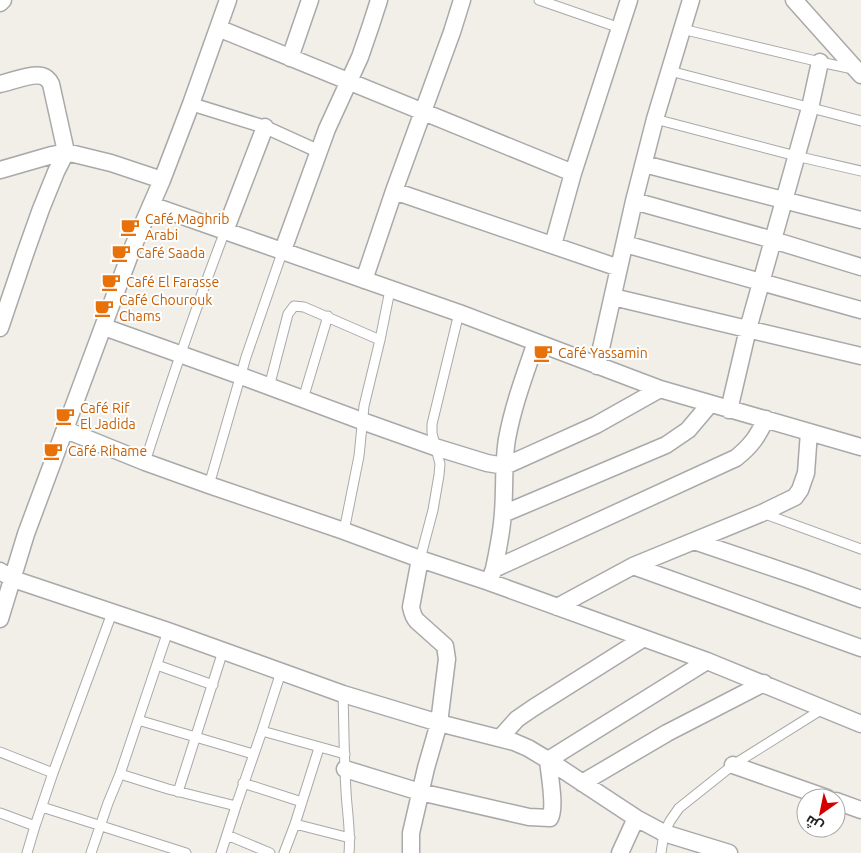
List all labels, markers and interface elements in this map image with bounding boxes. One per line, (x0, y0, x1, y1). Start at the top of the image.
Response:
place label: Café Maghrib Arabi (145, 211, 229, 243)
cafe icon: Café Maghrib Arabi (119, 216, 141, 238)
cafe icon: Café Saada (110, 242, 132, 264)
place label: Café Saada (136, 245, 205, 261)
cafe icon: Café El Farasse (100, 271, 122, 293)
place label: Café El Farasse (126, 274, 219, 290)
place label: Café Chourouk Chams (119, 292, 212, 324)
cafe icon: Café Chourouk Chams (93, 297, 115, 319)
cafe icon: Café Yassamin (532, 342, 554, 364)
place label: Café Yassamin (558, 345, 648, 361)
place label: Café Rif El Jadida (80, 400, 136, 432)
cafe icon: Café Rif El Jadida (54, 405, 76, 427)
cafe icon: Café Rihame (42, 440, 64, 462)
place label: Café Rihame (68, 443, 147, 459)
north arrow (796, 788, 846, 838)
text: ش (802, 811, 826, 836)

